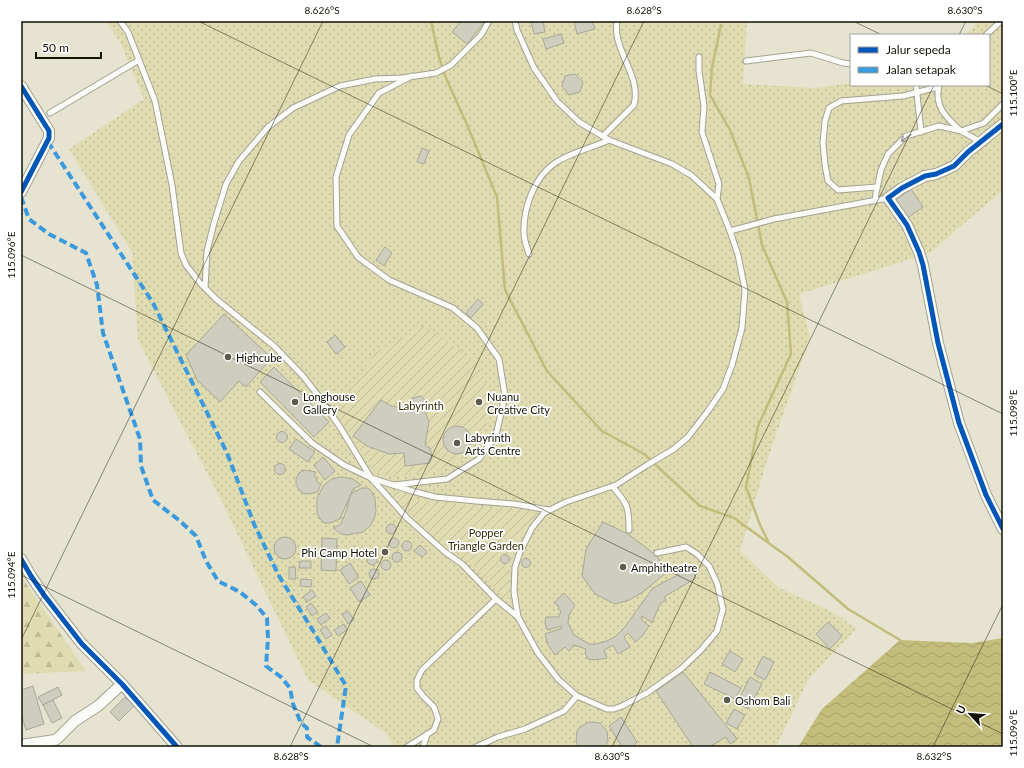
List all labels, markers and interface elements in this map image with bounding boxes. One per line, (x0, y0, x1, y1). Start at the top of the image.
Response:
text: 8.626°S (304, 4, 340, 16)
text: 8.628°S (626, 4, 662, 16)
text: 8.630°S (947, 4, 983, 16)
scale bar (36, 34, 101, 60)
legend (850, 34, 990, 86)
text: 50 m (42, 40, 69, 55)
text: Jalur sepeda (886, 42, 951, 57)
text: Jalan setapak (886, 62, 957, 77)
text: 115.100°E (1007, 69, 1019, 117)
one-way arrow (900, 134, 911, 142)
text: 115.096°E (5, 231, 17, 279)
place label: Highcube (236, 351, 282, 364)
marker: Highcube (223, 352, 233, 362)
text: 115.098°E (1007, 389, 1019, 437)
place label: Longhouse Gallery (303, 390, 356, 416)
place label: Nuanu Creative City (487, 390, 550, 416)
marker: Longhouse Gallery (290, 397, 300, 407)
marker: Nuanu Creative City (474, 397, 484, 407)
park label: Labyrinth (398, 399, 444, 412)
place label: Labyrinth Arts Centre (465, 431, 521, 457)
marker: Labyrinth Arts Centre (452, 438, 462, 448)
park label: Popper Triangle Garden (448, 526, 524, 552)
place label: Phi Camp Hotel (301, 546, 377, 559)
marker: Phi Camp Hotel (380, 547, 390, 557)
text: 115.094°E (5, 551, 17, 599)
place label: Amphitheatre (631, 561, 697, 574)
marker: Amphitheatre (618, 562, 628, 572)
place label: Oshom Bali (735, 694, 791, 707)
north arrow (950, 694, 990, 734)
marker: Oshom Bali (722, 695, 732, 705)
text: U (953, 703, 968, 716)
text: 115.096°E (1007, 709, 1019, 757)
text: 8.628°S (273, 750, 309, 762)
text: 8.630°S (594, 750, 630, 762)
text: 8.632°S (916, 750, 952, 762)

